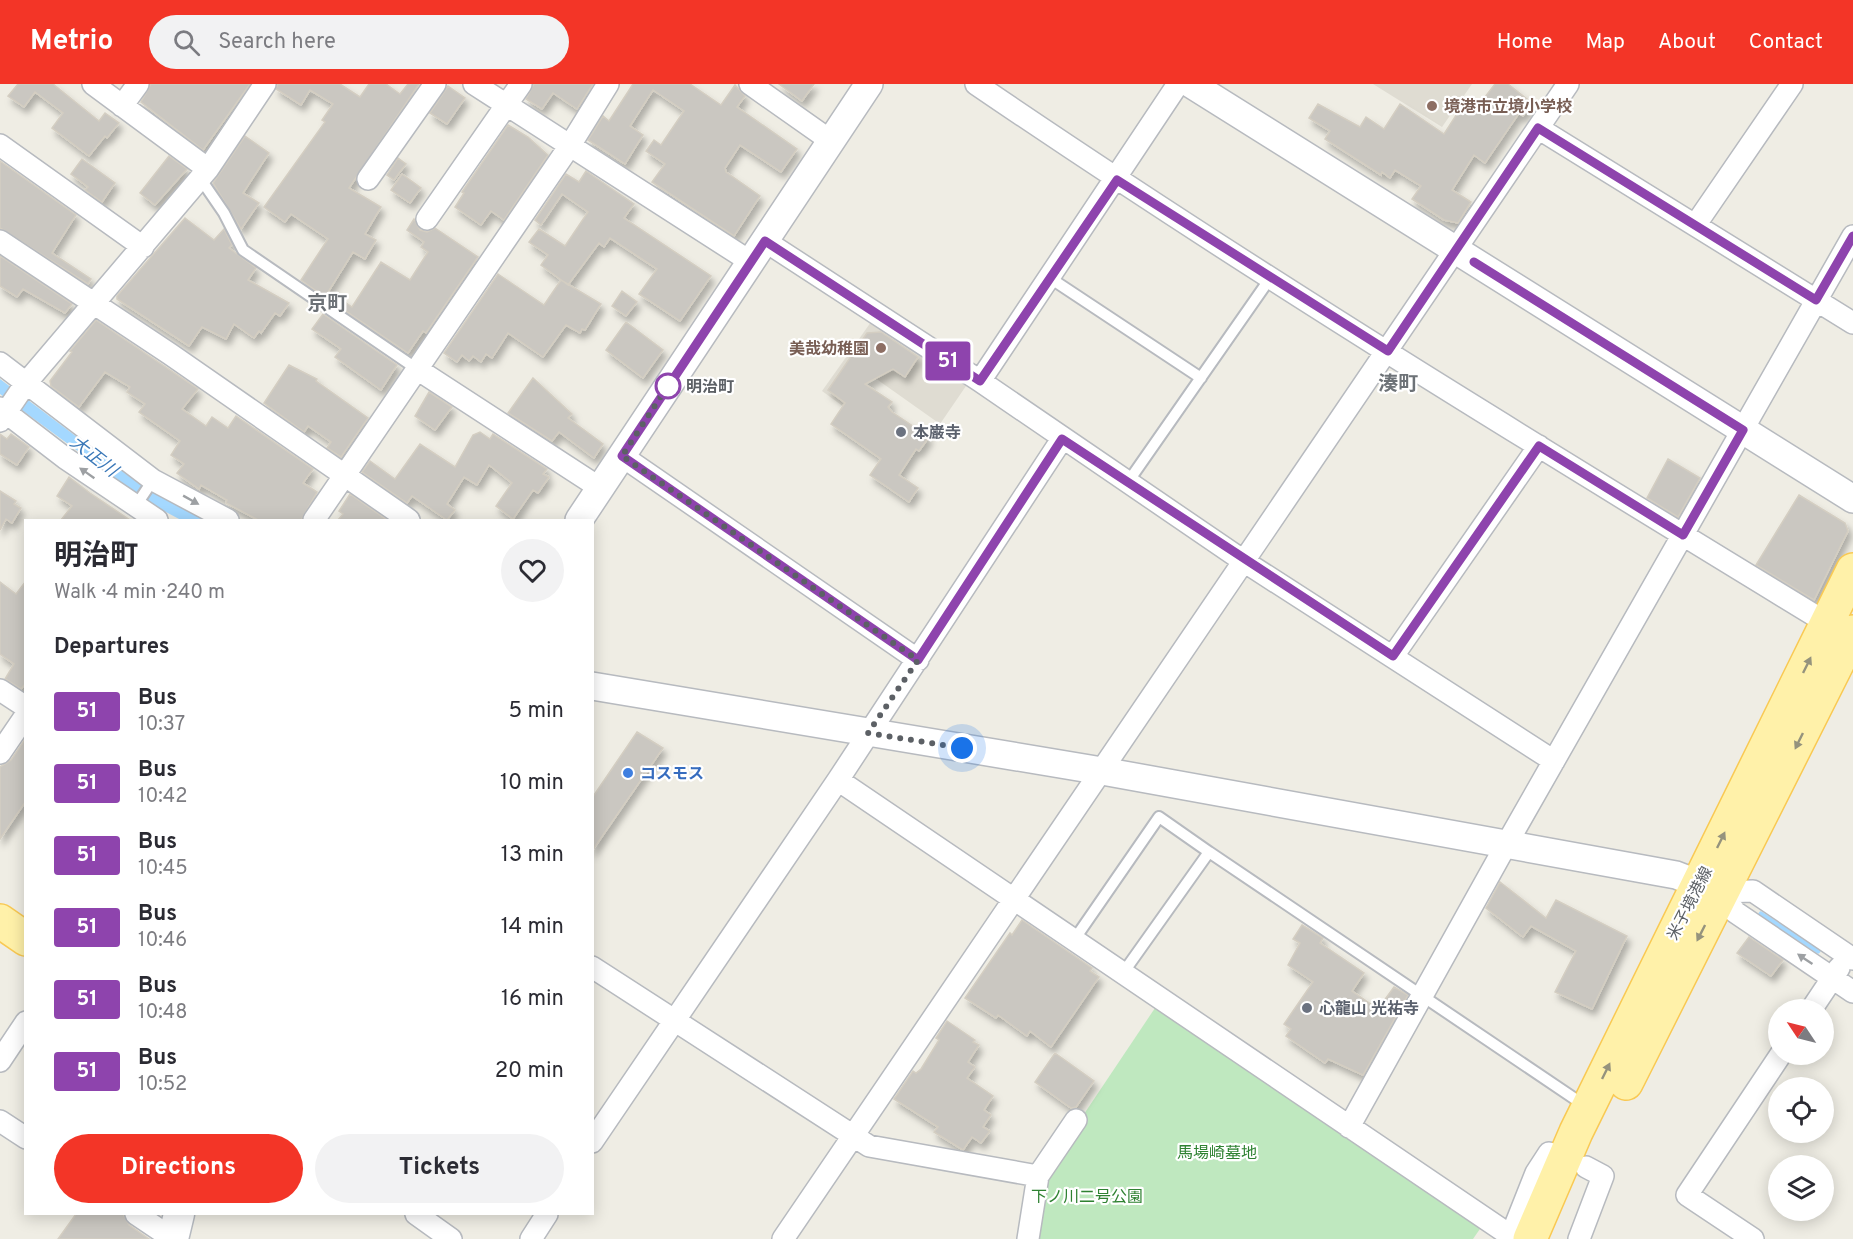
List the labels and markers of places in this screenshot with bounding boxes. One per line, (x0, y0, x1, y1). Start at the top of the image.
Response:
place label: 境港市立境小学校 (1444, 98, 1572, 118)
marker: 境港市立境小学校 (1425, 99, 1439, 113)
place label: 美哉幼稚園 (789, 340, 869, 360)
marker: 美哉幼稚園 (874, 341, 888, 355)
marker: 明治町 (655, 373, 681, 399)
place label: 明治町 (686, 378, 734, 398)
place label: 本巌寺 (913, 424, 961, 444)
marker: 本巌寺 (894, 425, 908, 439)
place label: コスモス (640, 765, 704, 785)
marker: コスモス (621, 766, 635, 780)
place label: 心龍山 光祐寺 (1319, 1000, 1419, 1020)
marker: 心龍山 光祐寺 (1300, 1001, 1314, 1015)

